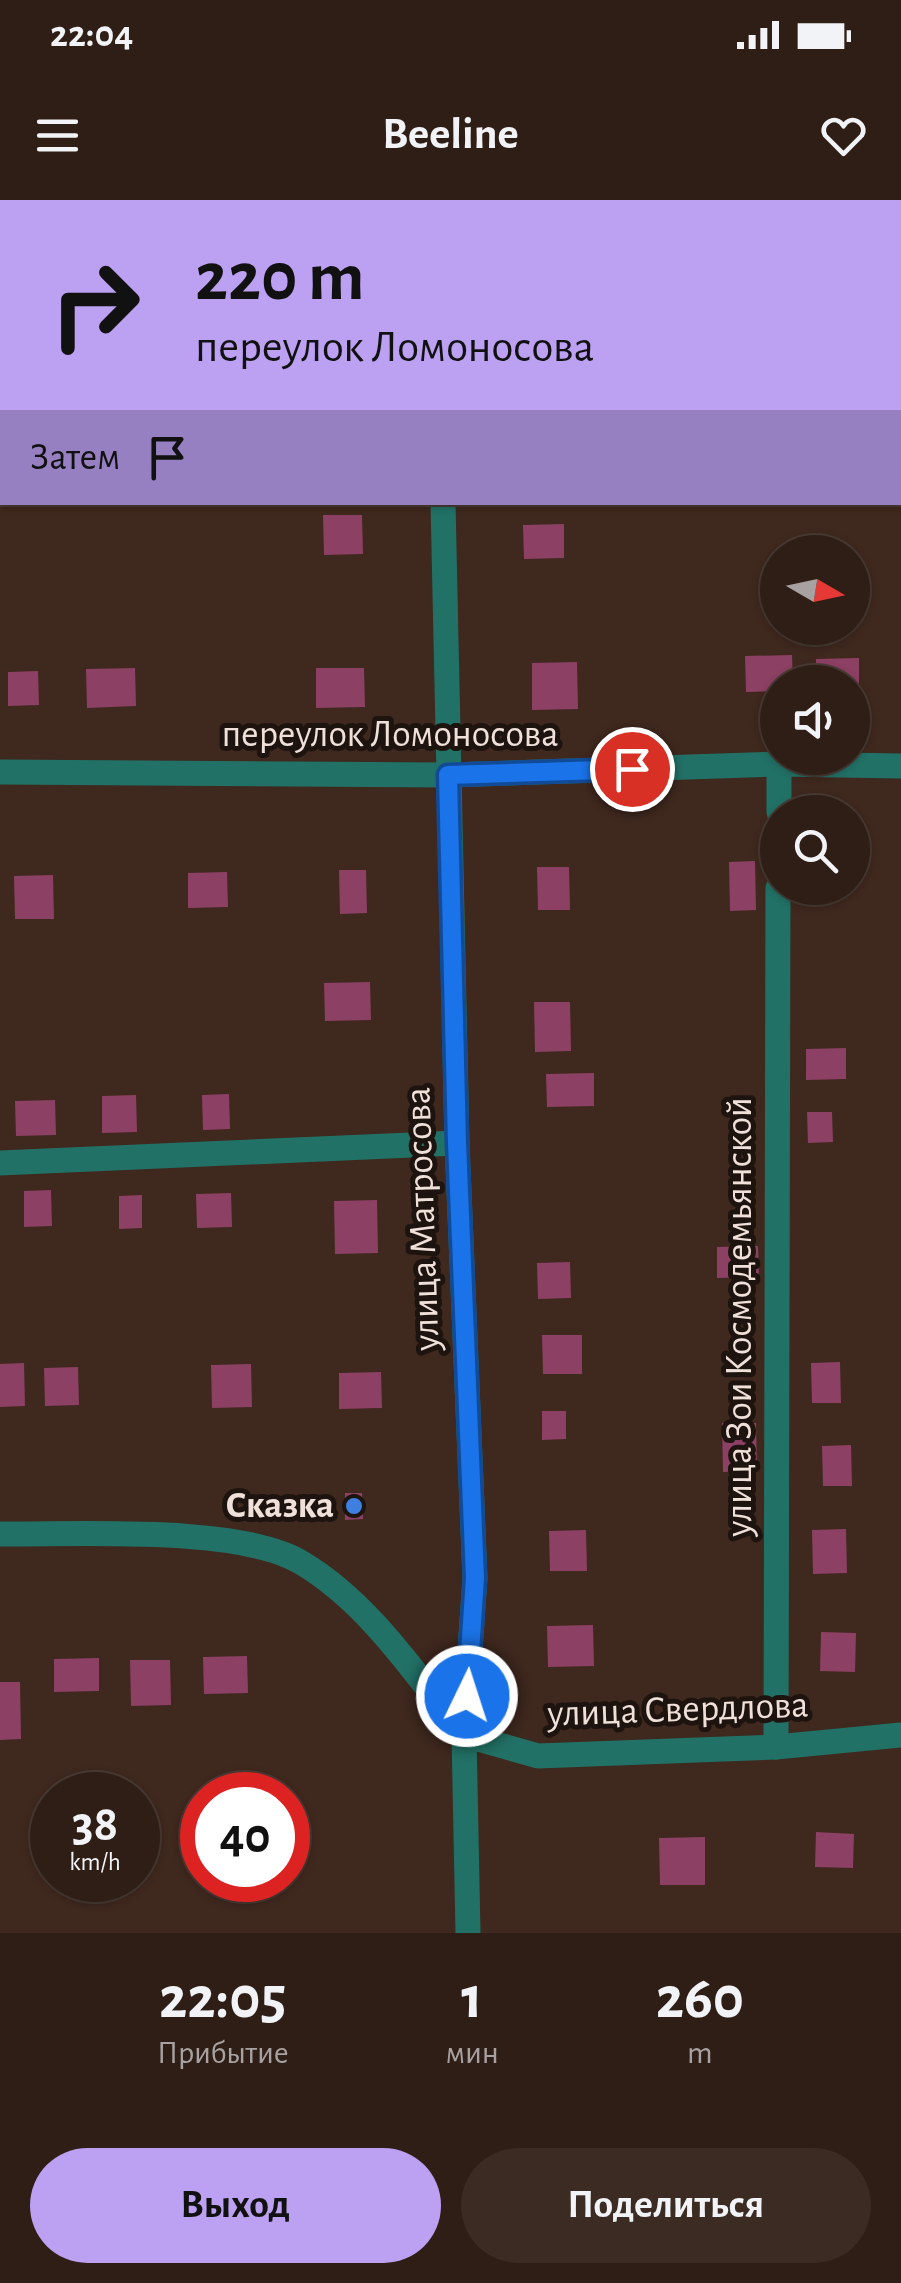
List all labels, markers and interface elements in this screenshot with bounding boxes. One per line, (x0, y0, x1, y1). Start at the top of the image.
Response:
text: 22:04 (50, 16, 133, 54)
icon: menu (30, 108, 85, 163)
icon: heart (816, 108, 871, 163)
text: Beeline (382, 112, 519, 157)
icon: right (30, 240, 160, 370)
text: 220 m (195, 243, 364, 313)
text: переулок Ломоносова (195, 325, 594, 370)
icon: arrive (140, 430, 195, 485)
text: Затем (30, 439, 120, 477)
north arrow (760, 535, 870, 645)
map controls (760, 535, 870, 905)
button: sound (760, 665, 870, 775)
street label: переулок Ломоносова (221, 716, 559, 754)
pin (590, 727, 675, 812)
icon: arrive (605, 742, 660, 797)
button: search (760, 795, 870, 905)
street label: улица Матросова (399, 1086, 447, 1353)
street label: улица Зои Космодемьянской (721, 1097, 759, 1538)
place label: Сказка (226, 1487, 334, 1525)
marker: Сказка (343, 1495, 365, 1517)
position arrow (415, 1644, 519, 1748)
street label: улица Свердлова (546, 1686, 809, 1734)
speed limit sign: 40 (180, 1772, 310, 1902)
text: 38 (72, 1800, 118, 1850)
text: km/h (69, 1850, 121, 1875)
text: 22:05 (159, 1969, 287, 2029)
text: 1 (461, 1969, 483, 2029)
text: 260 (656, 1969, 744, 2029)
text: Прибытие (157, 2037, 289, 2069)
text: мин (446, 2037, 499, 2069)
text: m (687, 2037, 713, 2069)
button: Выход (30, 2148, 441, 2263)
button: Поделиться (461, 2148, 871, 2263)

